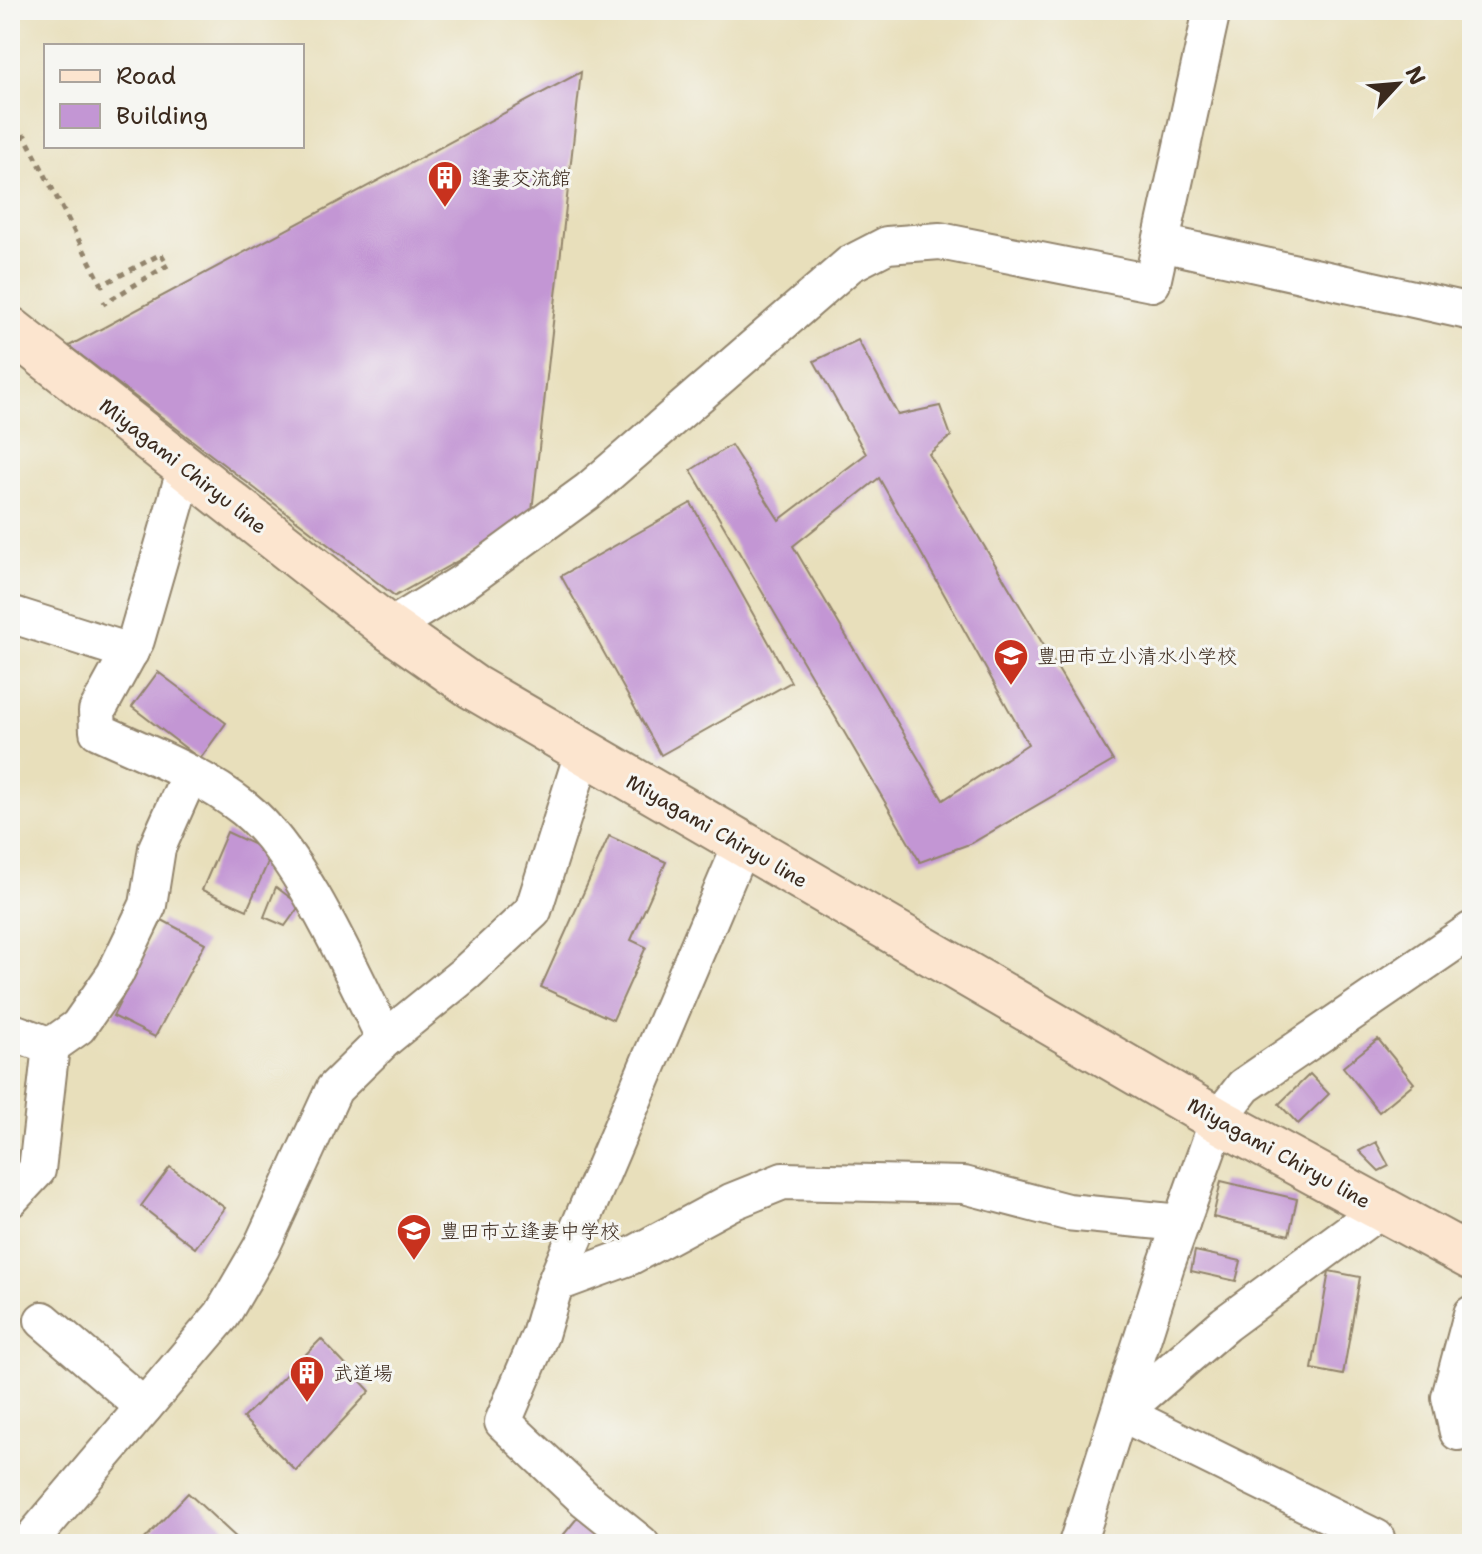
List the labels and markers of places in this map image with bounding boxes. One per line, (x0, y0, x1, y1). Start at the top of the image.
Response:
building icon: 逢妻交流館 (426, 159, 464, 209)
place label: 逢妻交流館 (471, 165, 571, 191)
school or university icon: 豊田市立小清水小学校 (992, 637, 1030, 687)
place label: 豊田市立小清水小学校 (1037, 643, 1237, 669)
school or university icon: 豊田市立逢妻中学校 (395, 1212, 433, 1262)
place label: 豊田市立逢妻中学校 (440, 1218, 620, 1244)
building icon: 武道場 (288, 1354, 326, 1404)
place label: 武道場 (333, 1360, 393, 1386)

